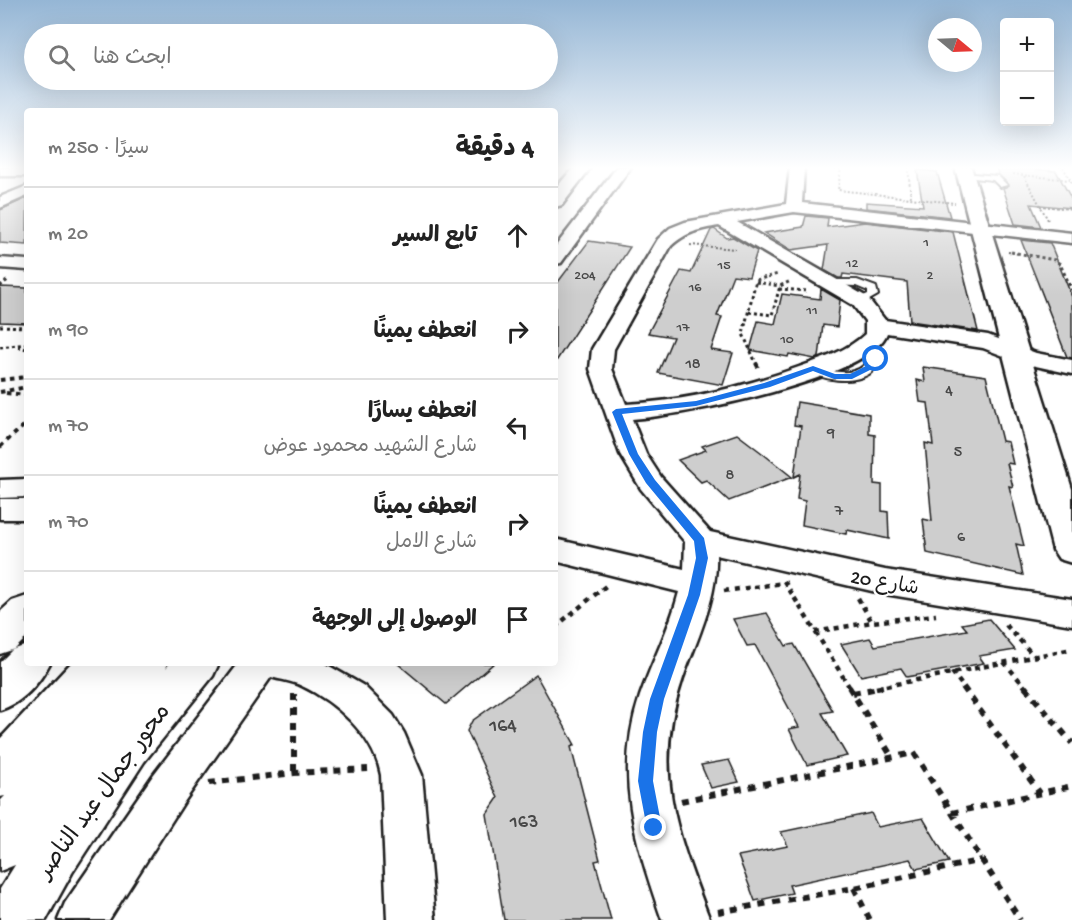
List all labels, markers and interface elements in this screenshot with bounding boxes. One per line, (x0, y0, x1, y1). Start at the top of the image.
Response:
north arrow (928, 18, 982, 72)
map controls (1000, 18, 1054, 126)
button: + (1000, 18, 1054, 72)
search box (24, 24, 558, 90)
icon: search (45, 41, 78, 74)
text: ابحث هنا (93, 46, 172, 72)
button: − (1000, 72, 1054, 126)
text: 4 دقيقة (456, 135, 534, 166)
text: سيرًا · 250 m (48, 138, 149, 161)
icon: ahead (501, 219, 534, 252)
text: 20 m (48, 224, 88, 247)
text: تابع السير (393, 224, 477, 250)
house number: 1 (922, 235, 929, 252)
house number: 12 (845, 256, 858, 273)
house number: 15 (716, 258, 731, 275)
house number: 204 (574, 268, 596, 285)
house number: 2 (927, 268, 934, 285)
house number: 16 (688, 280, 702, 297)
house number: 11 (805, 303, 818, 320)
icon: right (501, 315, 534, 348)
text: 90 m (48, 320, 88, 343)
text: انعطف يمينًا (374, 320, 477, 346)
house number: 17 (676, 320, 690, 337)
house number: 10 (779, 332, 794, 349)
route start (862, 345, 888, 371)
house number: 18 (684, 356, 701, 375)
house number: 4 (945, 383, 953, 402)
text: انعطف يسارًا (368, 400, 477, 426)
icon: left (501, 411, 534, 444)
text: 70 m (48, 416, 89, 439)
house number: 9 (826, 425, 835, 444)
text: شارع الشهيد محمود عوض (263, 436, 477, 459)
house number: 5 (954, 444, 962, 463)
house number: 8 (726, 467, 735, 486)
text: انعطف يمينًا (374, 496, 477, 522)
house number: 7 (834, 503, 844, 522)
icon: right (501, 507, 534, 540)
text: 70 m (48, 512, 89, 535)
house number: 6 (957, 529, 966, 548)
text: شارع الامل (386, 532, 477, 555)
street label: شارع 20 (848, 566, 921, 602)
icon: arrive (501, 603, 534, 636)
text: الوصول إلى الوجهة (312, 608, 477, 634)
street label: محور جمال عبد الناصر (30, 699, 178, 887)
house number: 164 (488, 716, 517, 739)
house number: 163 (509, 812, 538, 835)
route end (640, 814, 666, 840)

